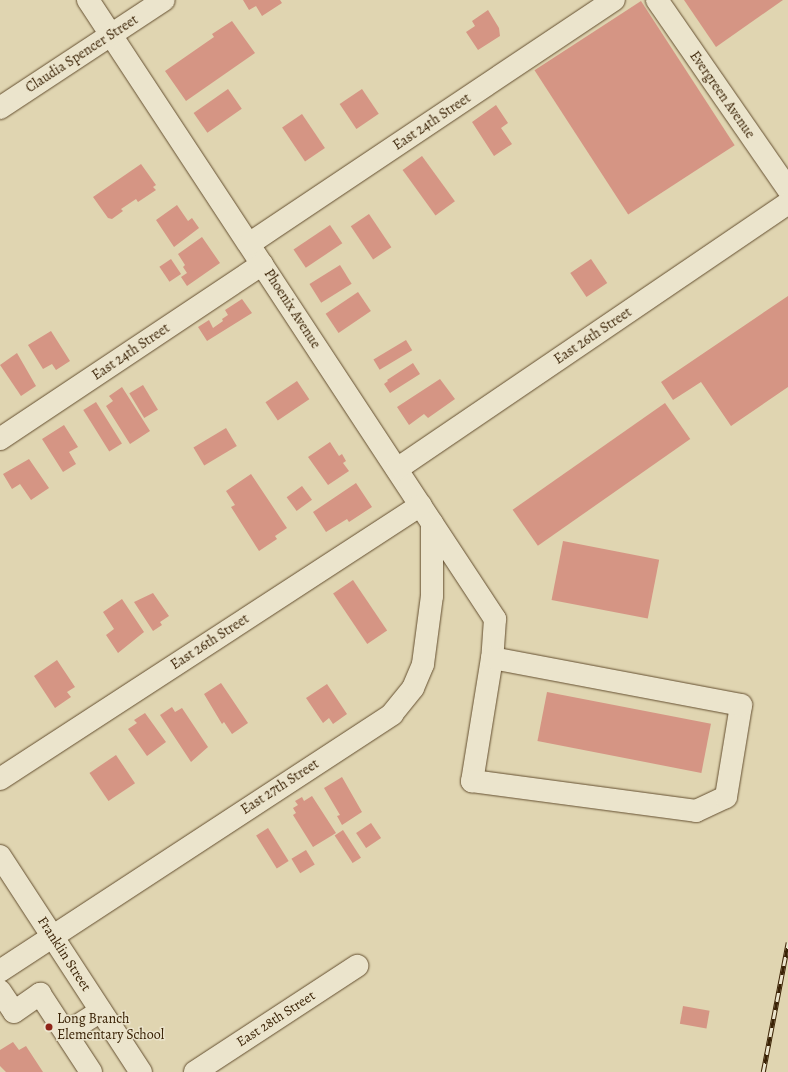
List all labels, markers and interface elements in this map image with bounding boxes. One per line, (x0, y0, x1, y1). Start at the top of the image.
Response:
street label: Claudia Spencer Street (23, 11, 141, 97)
street label: Evergreen Avenue (686, 48, 758, 142)
street label: East 24th Street (390, 90, 474, 154)
street label: Phoenix Avenue (260, 266, 324, 352)
street label: East 26th Street (551, 304, 635, 368)
street label: East 24th Street (89, 320, 173, 384)
street label: East 26th Street (168, 610, 252, 674)
street label: East 27th Street (238, 756, 322, 818)
street label: Franklin Street (34, 914, 94, 994)
street label: East 28th Street (234, 987, 318, 1051)
place label: Long Branch Elementary School (57, 1011, 164, 1044)
marker: Long Branch Elementary School (44, 1022, 54, 1032)

